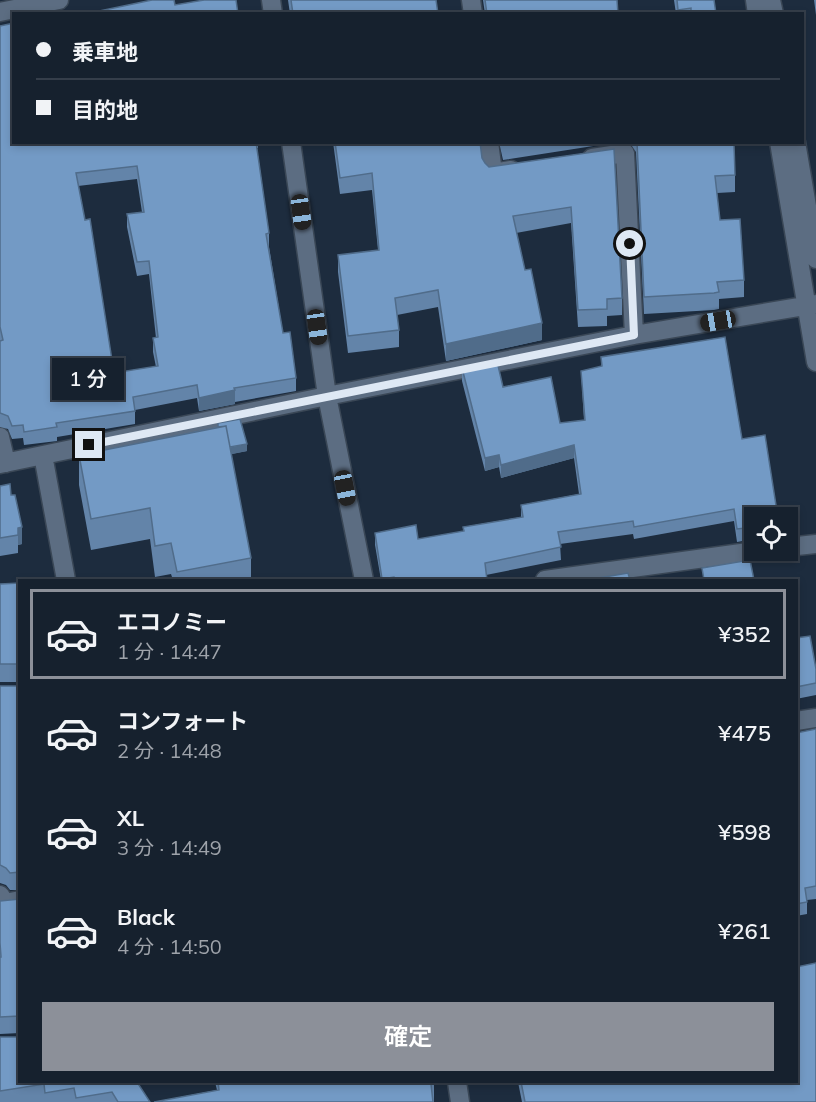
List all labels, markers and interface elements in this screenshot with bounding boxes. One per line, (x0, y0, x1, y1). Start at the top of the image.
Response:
text: 乗車地 (72, 38, 138, 66)
text: 目的地 (72, 96, 138, 124)
car (290, 193, 312, 231)
route start (616, 230, 643, 257)
car (306, 308, 328, 346)
car (699, 309, 737, 333)
callout: 1 分 (53, 358, 125, 400)
text: 1 分 (69, 366, 107, 391)
route end (75, 431, 102, 458)
car (333, 469, 357, 507)
map controls (744, 507, 798, 561)
button: locate (744, 507, 798, 561)
icon: car (45, 607, 99, 661)
text: エコノミー (117, 608, 227, 636)
text: ¥352 (718, 620, 771, 648)
text: 1 分 · 14:47 (117, 639, 222, 664)
icon: car (45, 706, 99, 760)
text: コンフォート (117, 707, 248, 735)
text: ¥475 (718, 719, 771, 747)
text: 2 分 · 14:48 (117, 738, 222, 763)
text: XL (117, 804, 144, 832)
icon: car (45, 805, 99, 859)
text: ¥598 (718, 818, 771, 846)
text: 3 分 · 14:49 (117, 835, 222, 860)
text: Black (117, 903, 175, 931)
icon: car (45, 904, 99, 958)
text: ¥261 (718, 917, 771, 945)
text: 4 分 · 14:50 (117, 934, 222, 959)
button: 確定 (42, 1002, 774, 1071)

